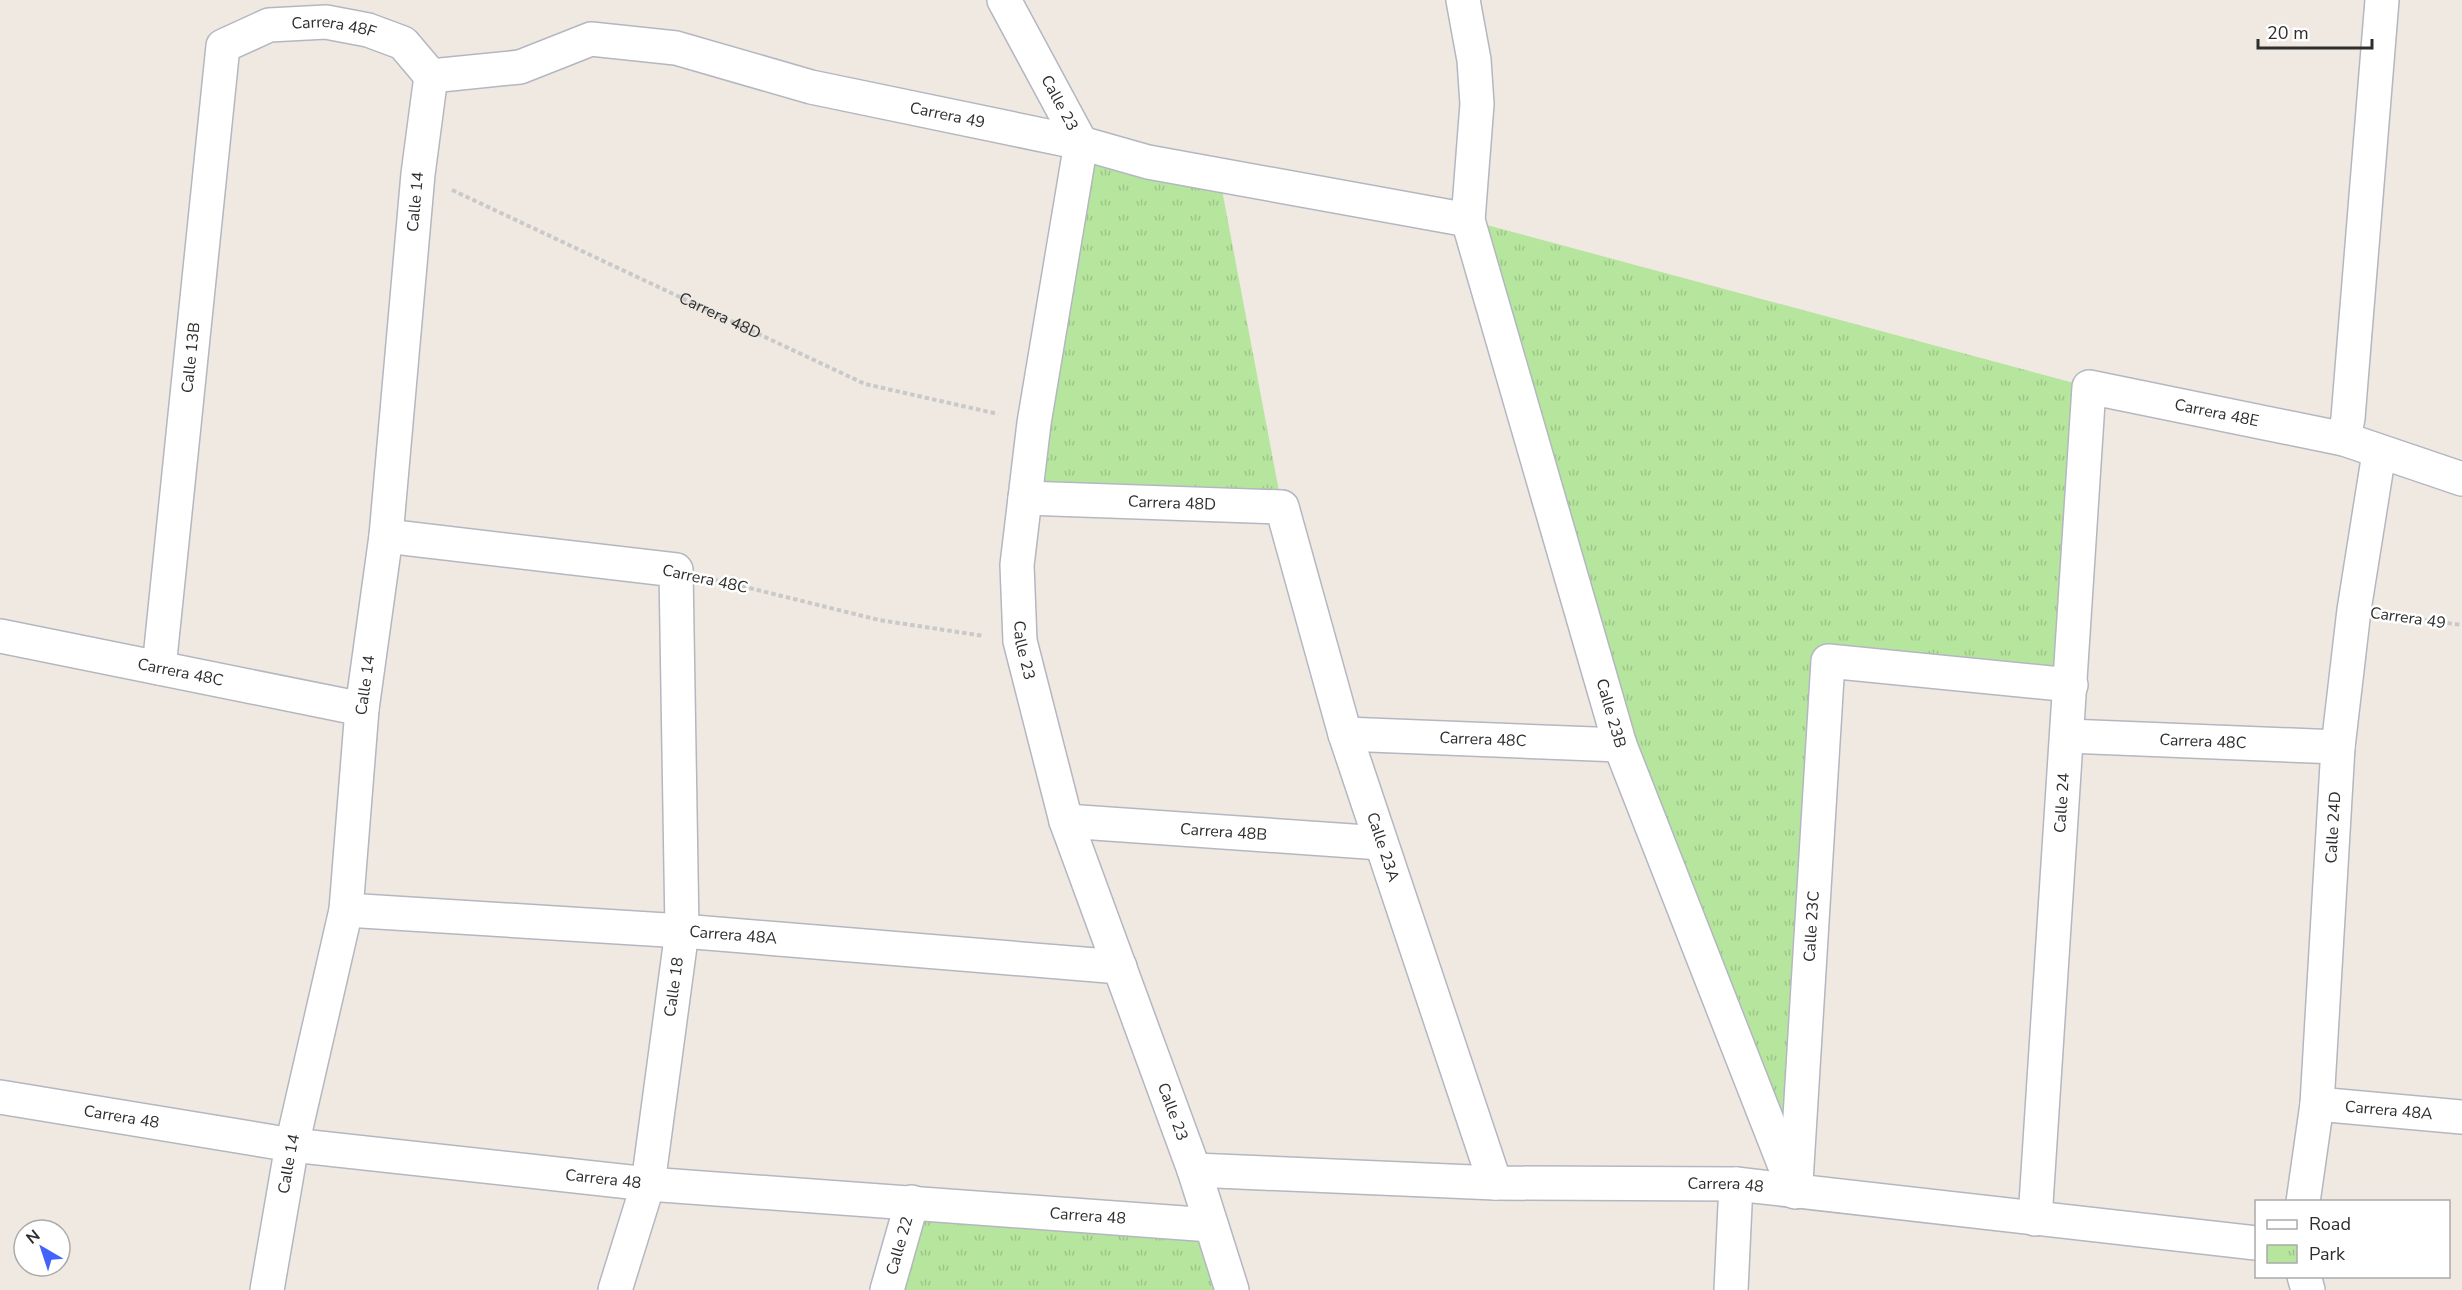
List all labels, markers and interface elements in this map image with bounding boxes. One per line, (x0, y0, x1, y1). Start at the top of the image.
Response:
street label: Carrera 48F (291, 10, 379, 43)
scale bar (2258, 12, 2372, 50)
text: 20 m (2267, 21, 2309, 45)
street label: Calle 23 (1035, 71, 1083, 135)
street label: Carrera 49 (908, 97, 987, 134)
street label: Calle 14 (402, 170, 429, 233)
street label: Carrera 48D (675, 287, 765, 345)
street label: Calle 13B (176, 321, 206, 394)
street label: Carrera 48E (2172, 394, 2261, 432)
street label: Carrera 48D (1127, 491, 1216, 516)
street label: Carrera 48C (660, 559, 750, 599)
street label: Carrera 49 (2369, 602, 2447, 634)
street label: Calle 23 (1008, 620, 1040, 682)
street label: Carrera 48C (135, 653, 225, 692)
street label: Calle 14 (351, 653, 380, 716)
street label: Calle 23B (1590, 676, 1631, 750)
street label: Carrera 48C (1439, 727, 1527, 752)
street label: Carrera 48C (2159, 729, 2247, 754)
street label: Calle 24 (2049, 772, 2075, 834)
street label: Calle 24D (2320, 791, 2346, 864)
street label: Calle 23A (1361, 810, 1405, 885)
street label: Carrera 48B (1179, 818, 1268, 846)
street label: Calle 23C (1799, 890, 1825, 963)
street label: Carrera 48A (688, 921, 778, 950)
street label: Calle 18 (659, 956, 689, 1018)
street label: Calle 23 (1152, 1080, 1193, 1144)
street label: Carrera 48A (2344, 1096, 2434, 1125)
street label: Carrera 48 (82, 1100, 161, 1134)
street label: Calle 14 (273, 1131, 305, 1195)
street label: Carrera 48 (564, 1164, 642, 1194)
street label: Carrera 48 (1687, 1173, 1765, 1198)
legend (2255, 1200, 2450, 1278)
street label: Carrera 48 (1049, 1202, 1127, 1230)
text: Road (2309, 1212, 2351, 1236)
street label: Calle 22 (881, 1214, 918, 1278)
north arrow (12, 1218, 72, 1278)
text: N (22, 1225, 45, 1249)
text: Park (2309, 1242, 2346, 1266)

